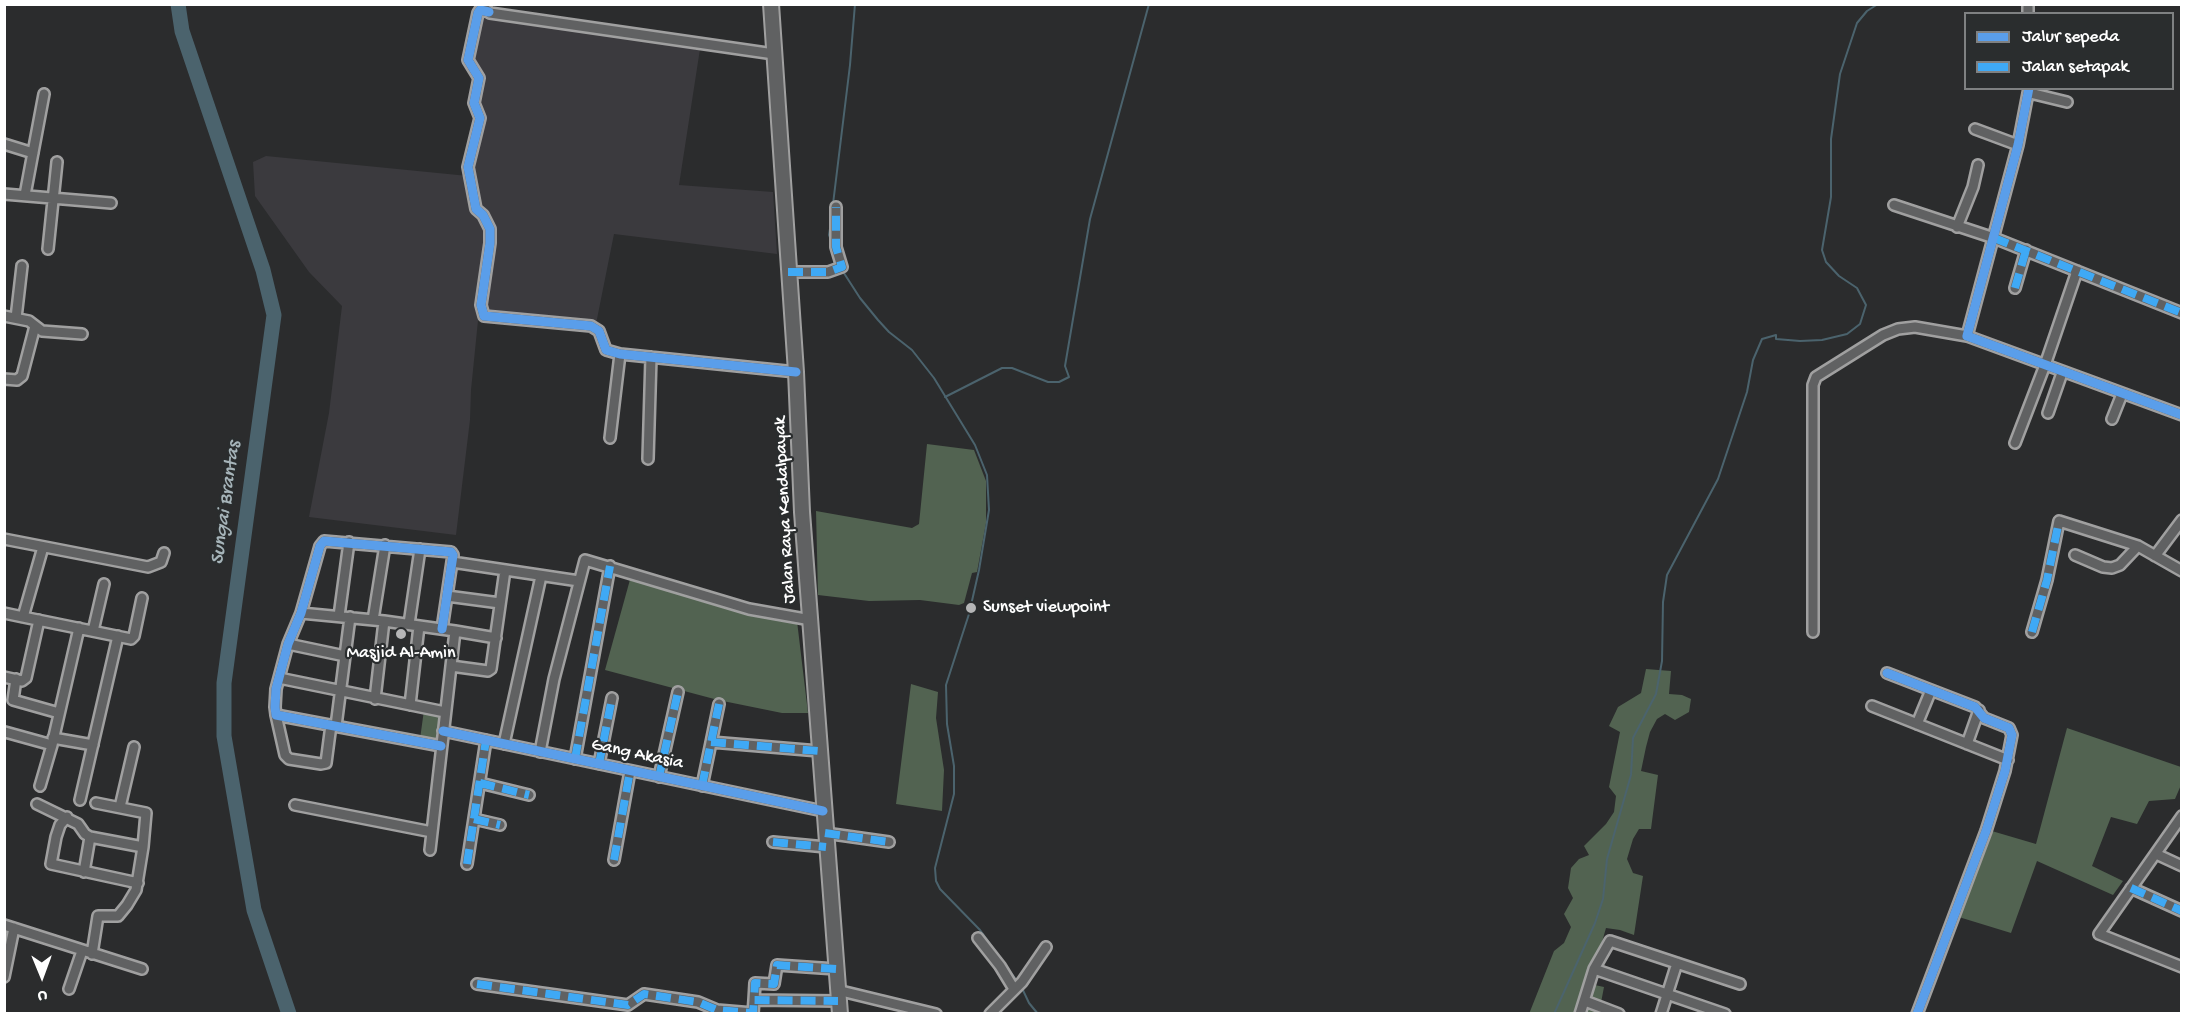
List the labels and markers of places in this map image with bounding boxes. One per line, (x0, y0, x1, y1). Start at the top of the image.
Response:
place label: Sunset viewpoint (983, 597, 1109, 619)
marker: Sunset viewpoint (964, 601, 978, 615)
marker: Masjid Al-Amin (394, 627, 408, 641)
place label: Masjid Al-Amin (346, 643, 456, 665)

